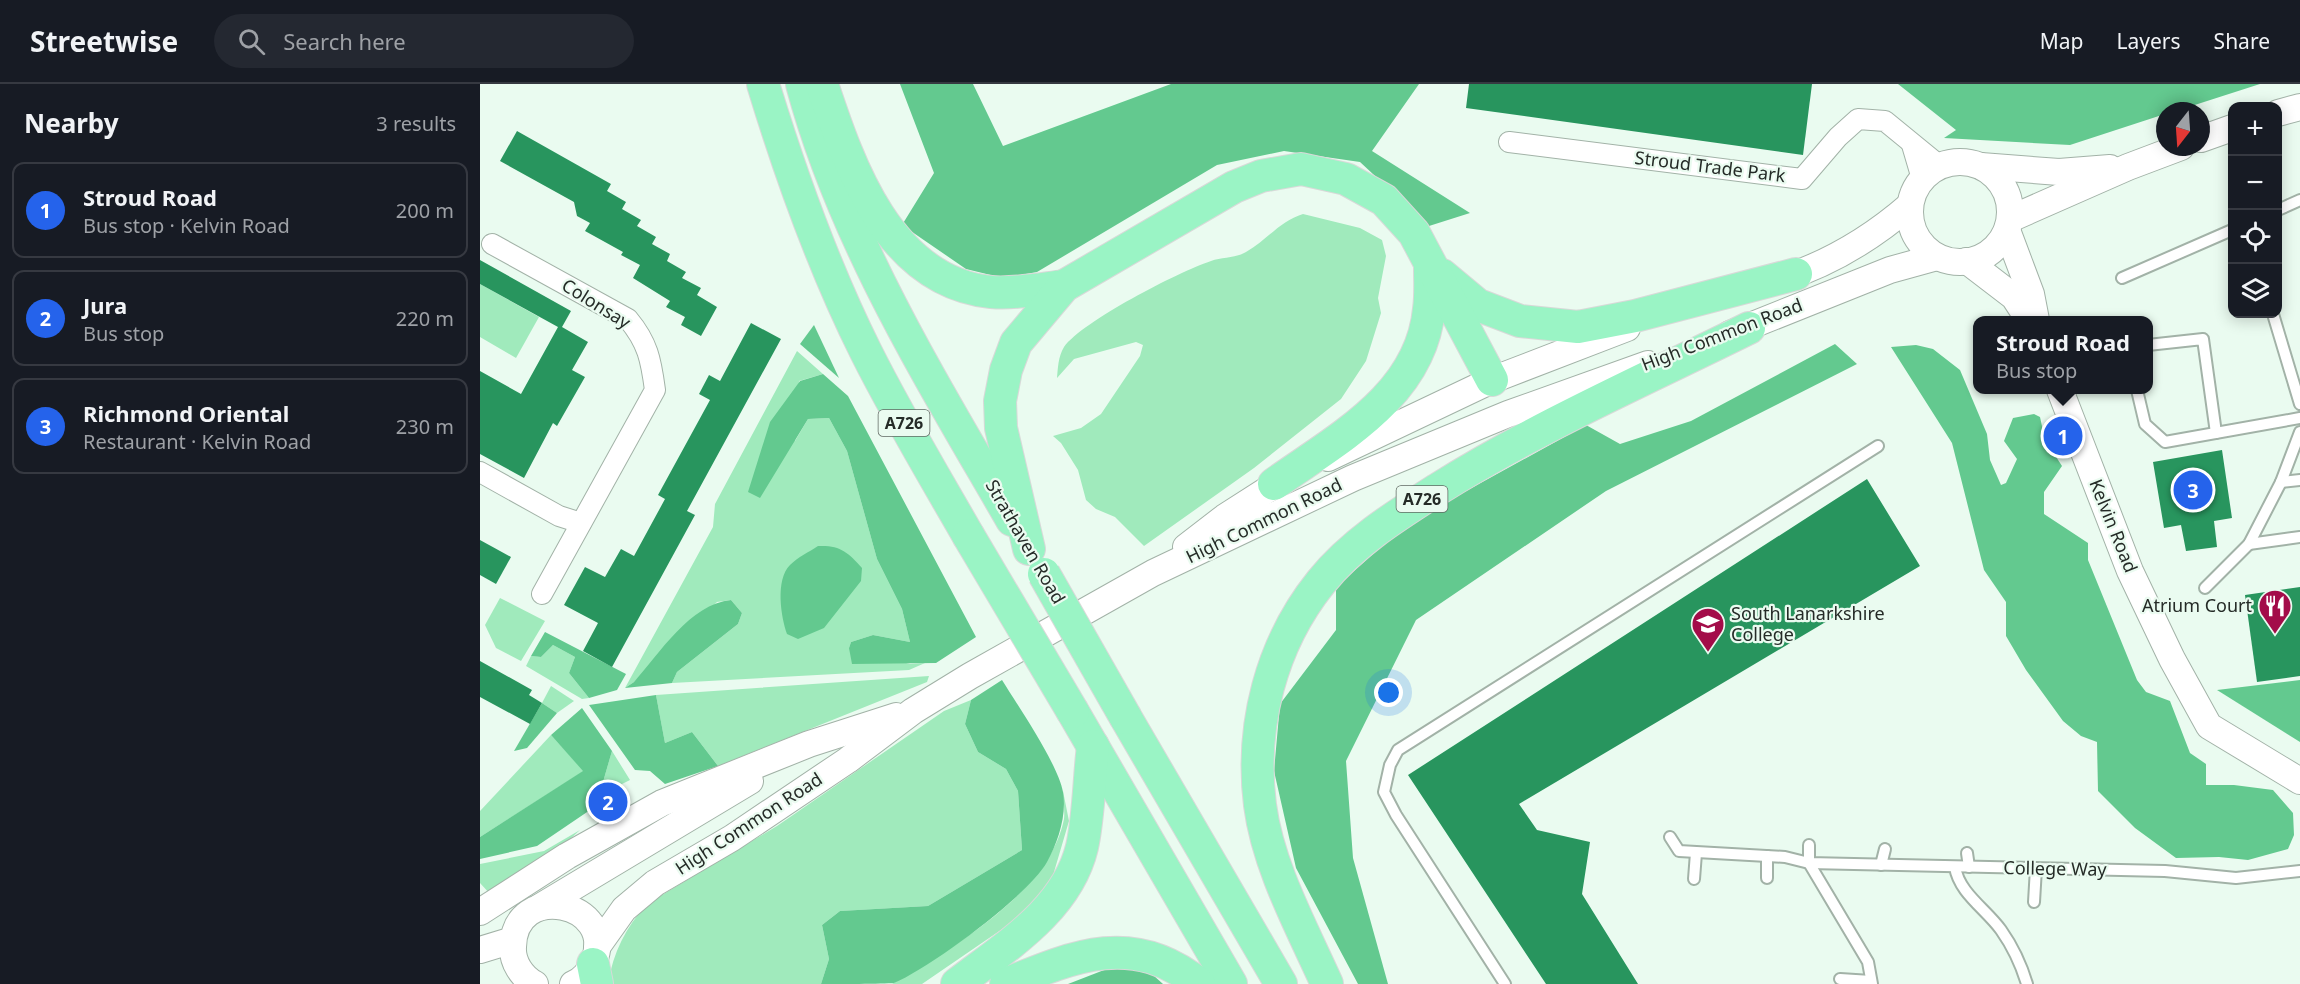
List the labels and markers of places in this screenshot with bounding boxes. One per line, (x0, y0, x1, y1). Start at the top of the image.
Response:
pin: 1 (2044, 414, 2082, 458)
pin: 3 (2174, 468, 2212, 512)
restaurant icon: Atrium Court (2257, 588, 2293, 635)
place label: Atrium Court (2142, 593, 2252, 617)
place label: South Lanarkshire College (1731, 601, 1885, 646)
school or university icon: South Lanarkshire College (1690, 606, 1726, 653)
pin: 2 (588, 780, 628, 824)

